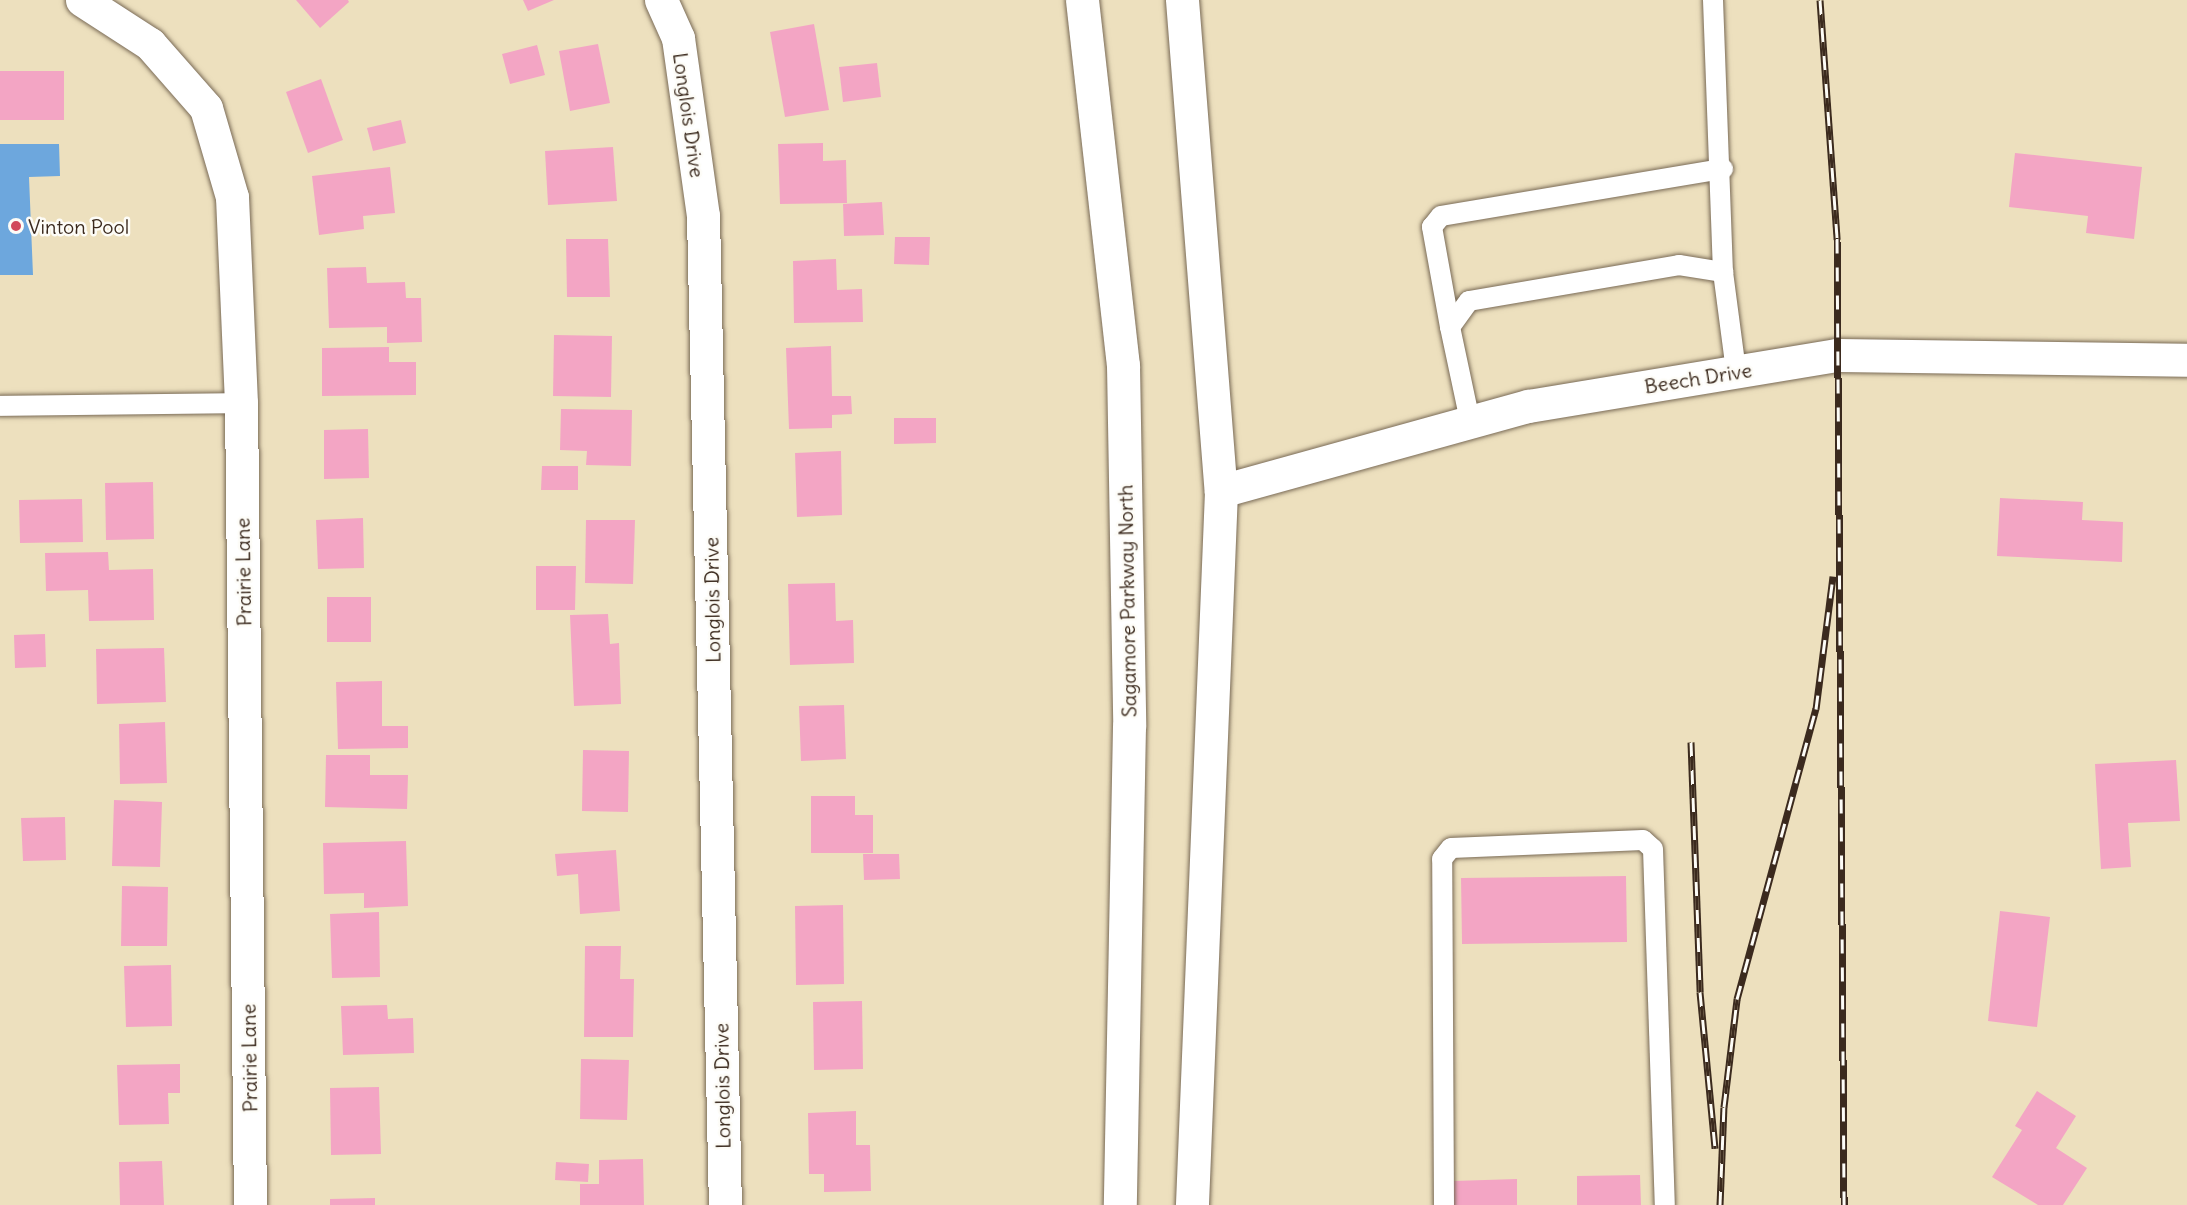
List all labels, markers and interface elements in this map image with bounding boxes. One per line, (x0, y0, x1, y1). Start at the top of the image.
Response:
street label: Longlois Drive (668, 51, 710, 179)
place label: Vinton Pool (28, 214, 129, 238)
marker: Vinton Pool (9, 219, 23, 233)
street label: Beech Drive (1643, 358, 1753, 398)
street label: Sagamore Parkway North (1113, 484, 1141, 718)
street label: Prairie Lane (230, 518, 256, 626)
street label: Longlois Drive (699, 537, 725, 663)
street label: Prairie Lane (236, 1004, 262, 1112)
street label: Longlois Drive (709, 1023, 735, 1149)

